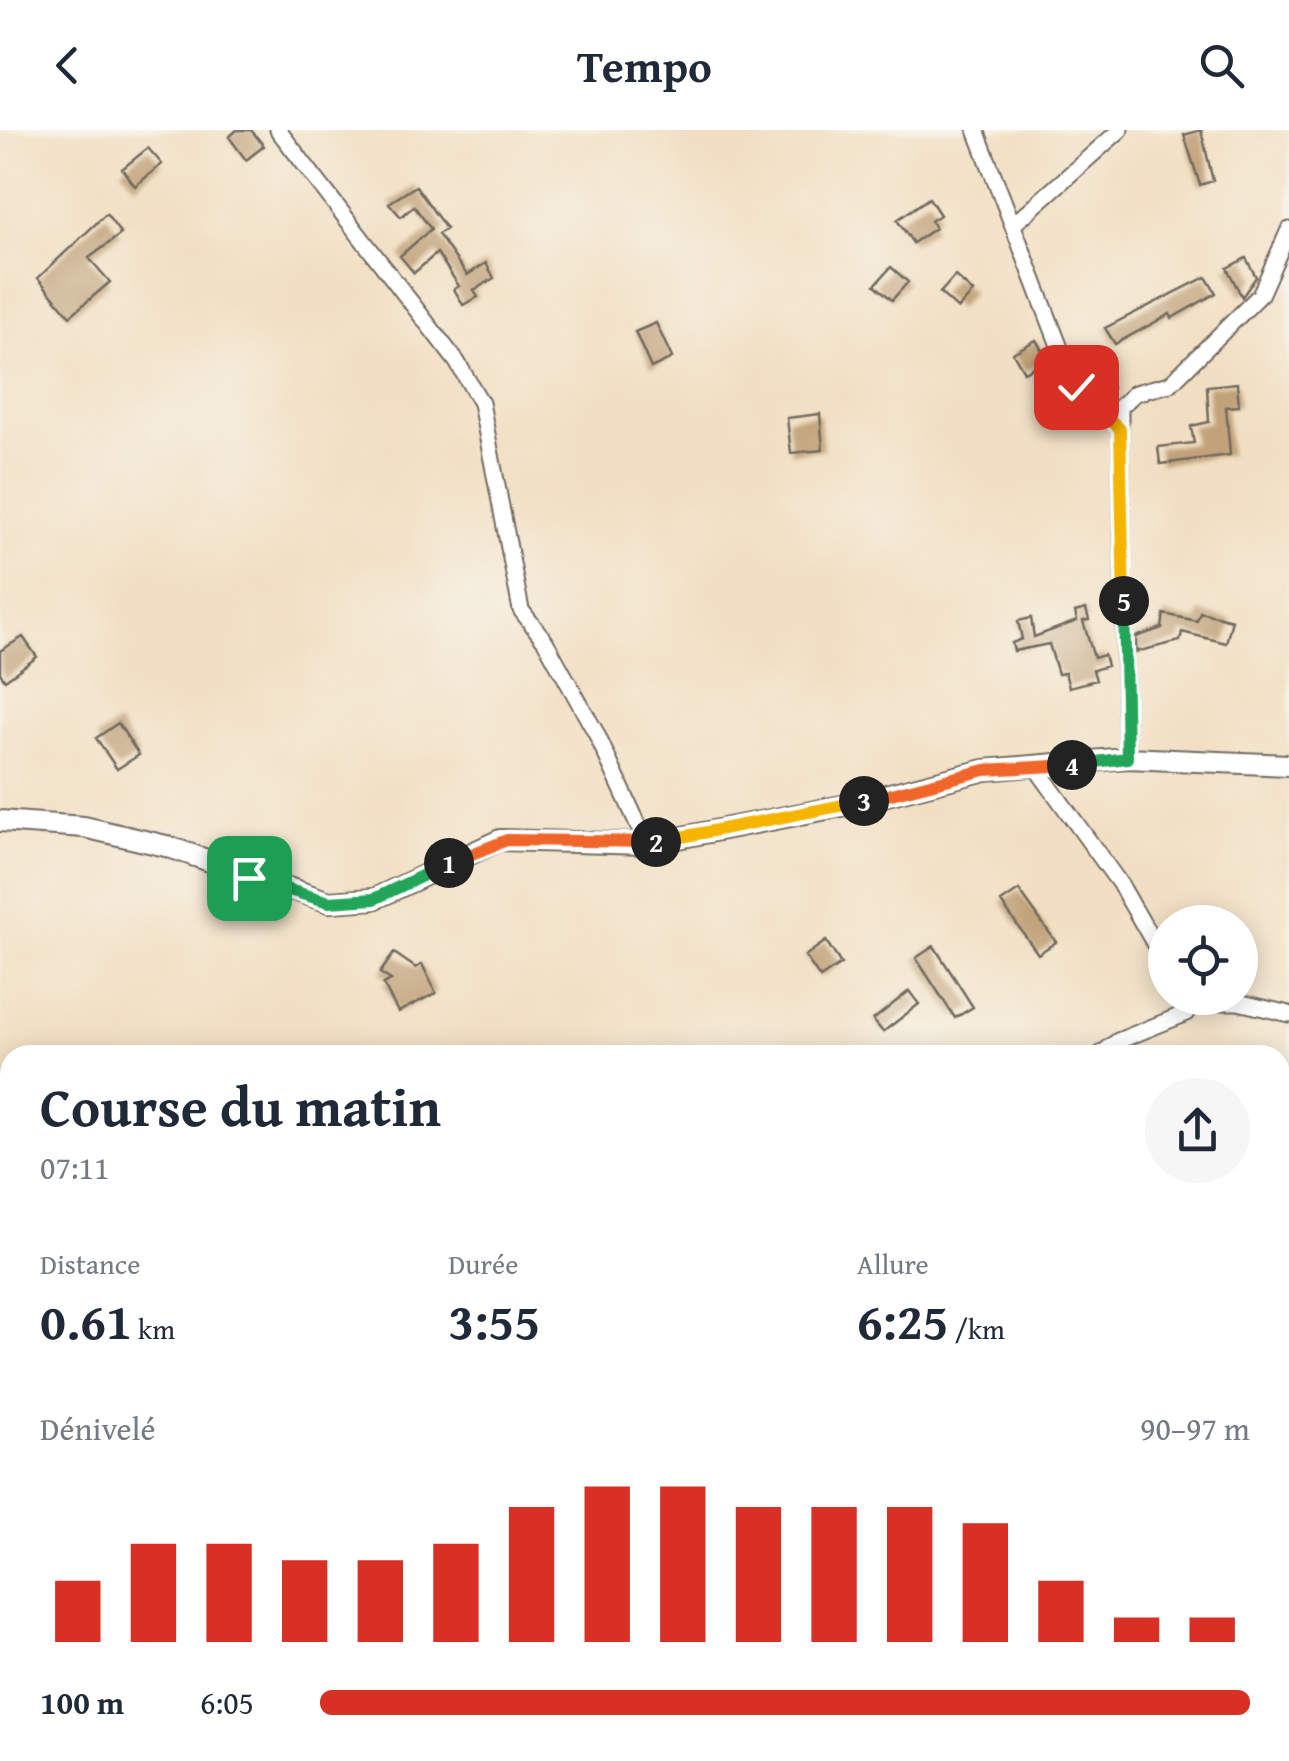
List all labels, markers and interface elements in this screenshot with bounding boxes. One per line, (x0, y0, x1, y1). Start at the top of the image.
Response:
text: Tempo (577, 33, 712, 98)
icon: back (40, 38, 95, 93)
icon: search (1194, 38, 1249, 93)
pin (1034, 345, 1119, 430)
icon: check (1049, 360, 1104, 415)
pin: 5 (1099, 576, 1149, 626)
text: 5 (1117, 580, 1131, 621)
pin: 4 (1047, 740, 1097, 790)
text: 4 (1065, 744, 1079, 785)
pin: 3 (839, 776, 889, 826)
text: 3 (857, 780, 871, 821)
pin: 2 (631, 817, 681, 867)
text: 2 (649, 821, 663, 862)
pin (207, 836, 292, 921)
pin: 1 (424, 838, 474, 888)
text: 1 (442, 842, 456, 883)
icon: arrive (222, 851, 277, 906)
map controls (1148, 905, 1258, 1015)
button: locate (1148, 905, 1258, 1015)
text: Course du matin (40, 1066, 441, 1146)
button: share (1145, 1078, 1250, 1183)
text: 07:11 (40, 1144, 109, 1191)
text: Distance (40, 1243, 140, 1284)
text: Durée (448, 1243, 518, 1284)
text: Allure (857, 1243, 929, 1284)
text: 0.61 (40, 1284, 132, 1357)
text: 3:55 (448, 1284, 540, 1357)
text: 6:25 (857, 1284, 949, 1357)
text: km (132, 1308, 175, 1349)
text: /km (949, 1308, 1005, 1349)
text: Dénivelé (40, 1405, 156, 1452)
text: 90–97 m (1140, 1405, 1250, 1452)
text: 100 m (40, 1679, 124, 1726)
text: 6:05 (200, 1679, 254, 1726)

